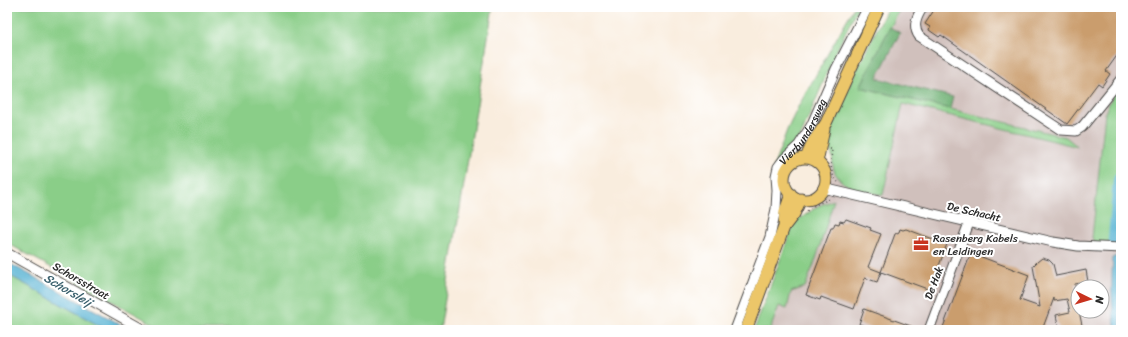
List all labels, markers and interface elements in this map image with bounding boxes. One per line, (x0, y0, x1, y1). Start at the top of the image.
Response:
street label: Vierbundersweg (774, 95, 832, 168)
street label: De Schacht (945, 197, 1003, 227)
place label: Rasenberg Kabels en Leidingen (933, 229, 1019, 261)
office icon: Rasenberg Kabels en Leidingen (912, 235, 930, 253)
street label: Schorsstraat (49, 257, 113, 305)
street label: De Hak (919, 263, 949, 302)
water label: Schorsleij (40, 267, 98, 314)
north arrow (1070, 279, 1110, 319)
text: N (1090, 294, 1109, 305)

